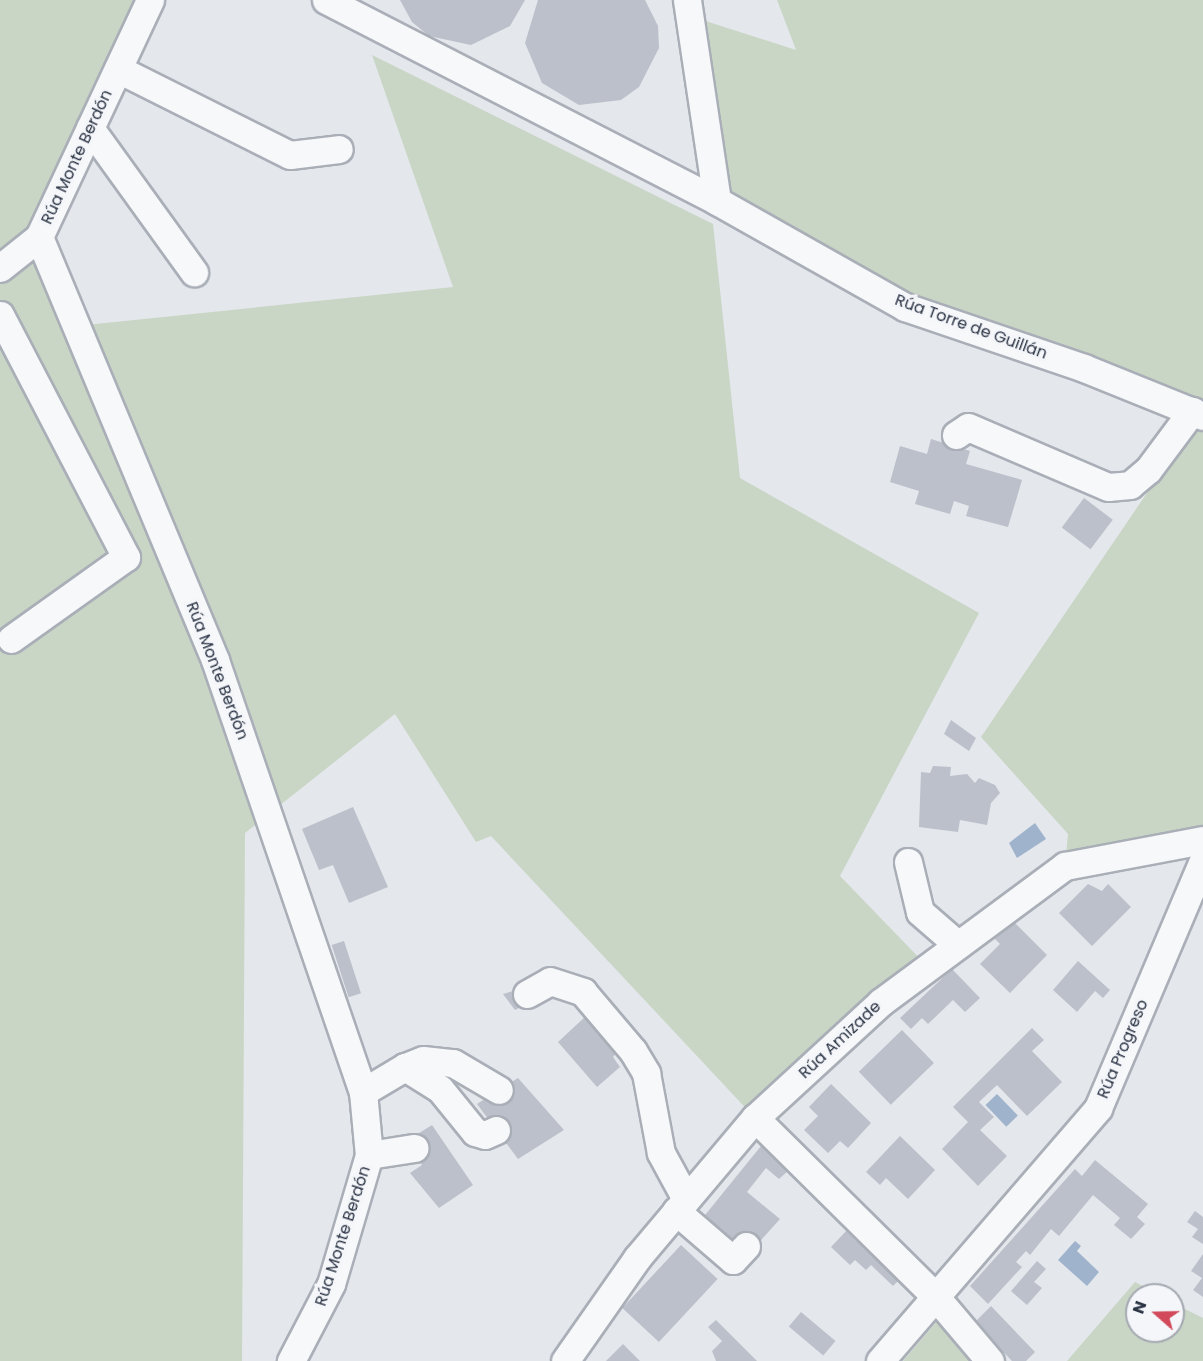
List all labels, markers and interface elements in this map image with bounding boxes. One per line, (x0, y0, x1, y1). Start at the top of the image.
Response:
street label: Rúa Monte Berdón (37, 87, 117, 227)
street label: Rúa Torre de Guillán (892, 291, 1050, 363)
street label: Rúa Monte Berdón (182, 599, 252, 743)
street label: Rúa Amizade (795, 997, 885, 1083)
street label: Rúa Progreso (1093, 997, 1153, 1101)
street label: Rúa Monte Berdón (311, 1163, 375, 1309)
north arrow (1125, 1283, 1185, 1343)
text: N (1127, 1298, 1152, 1317)

